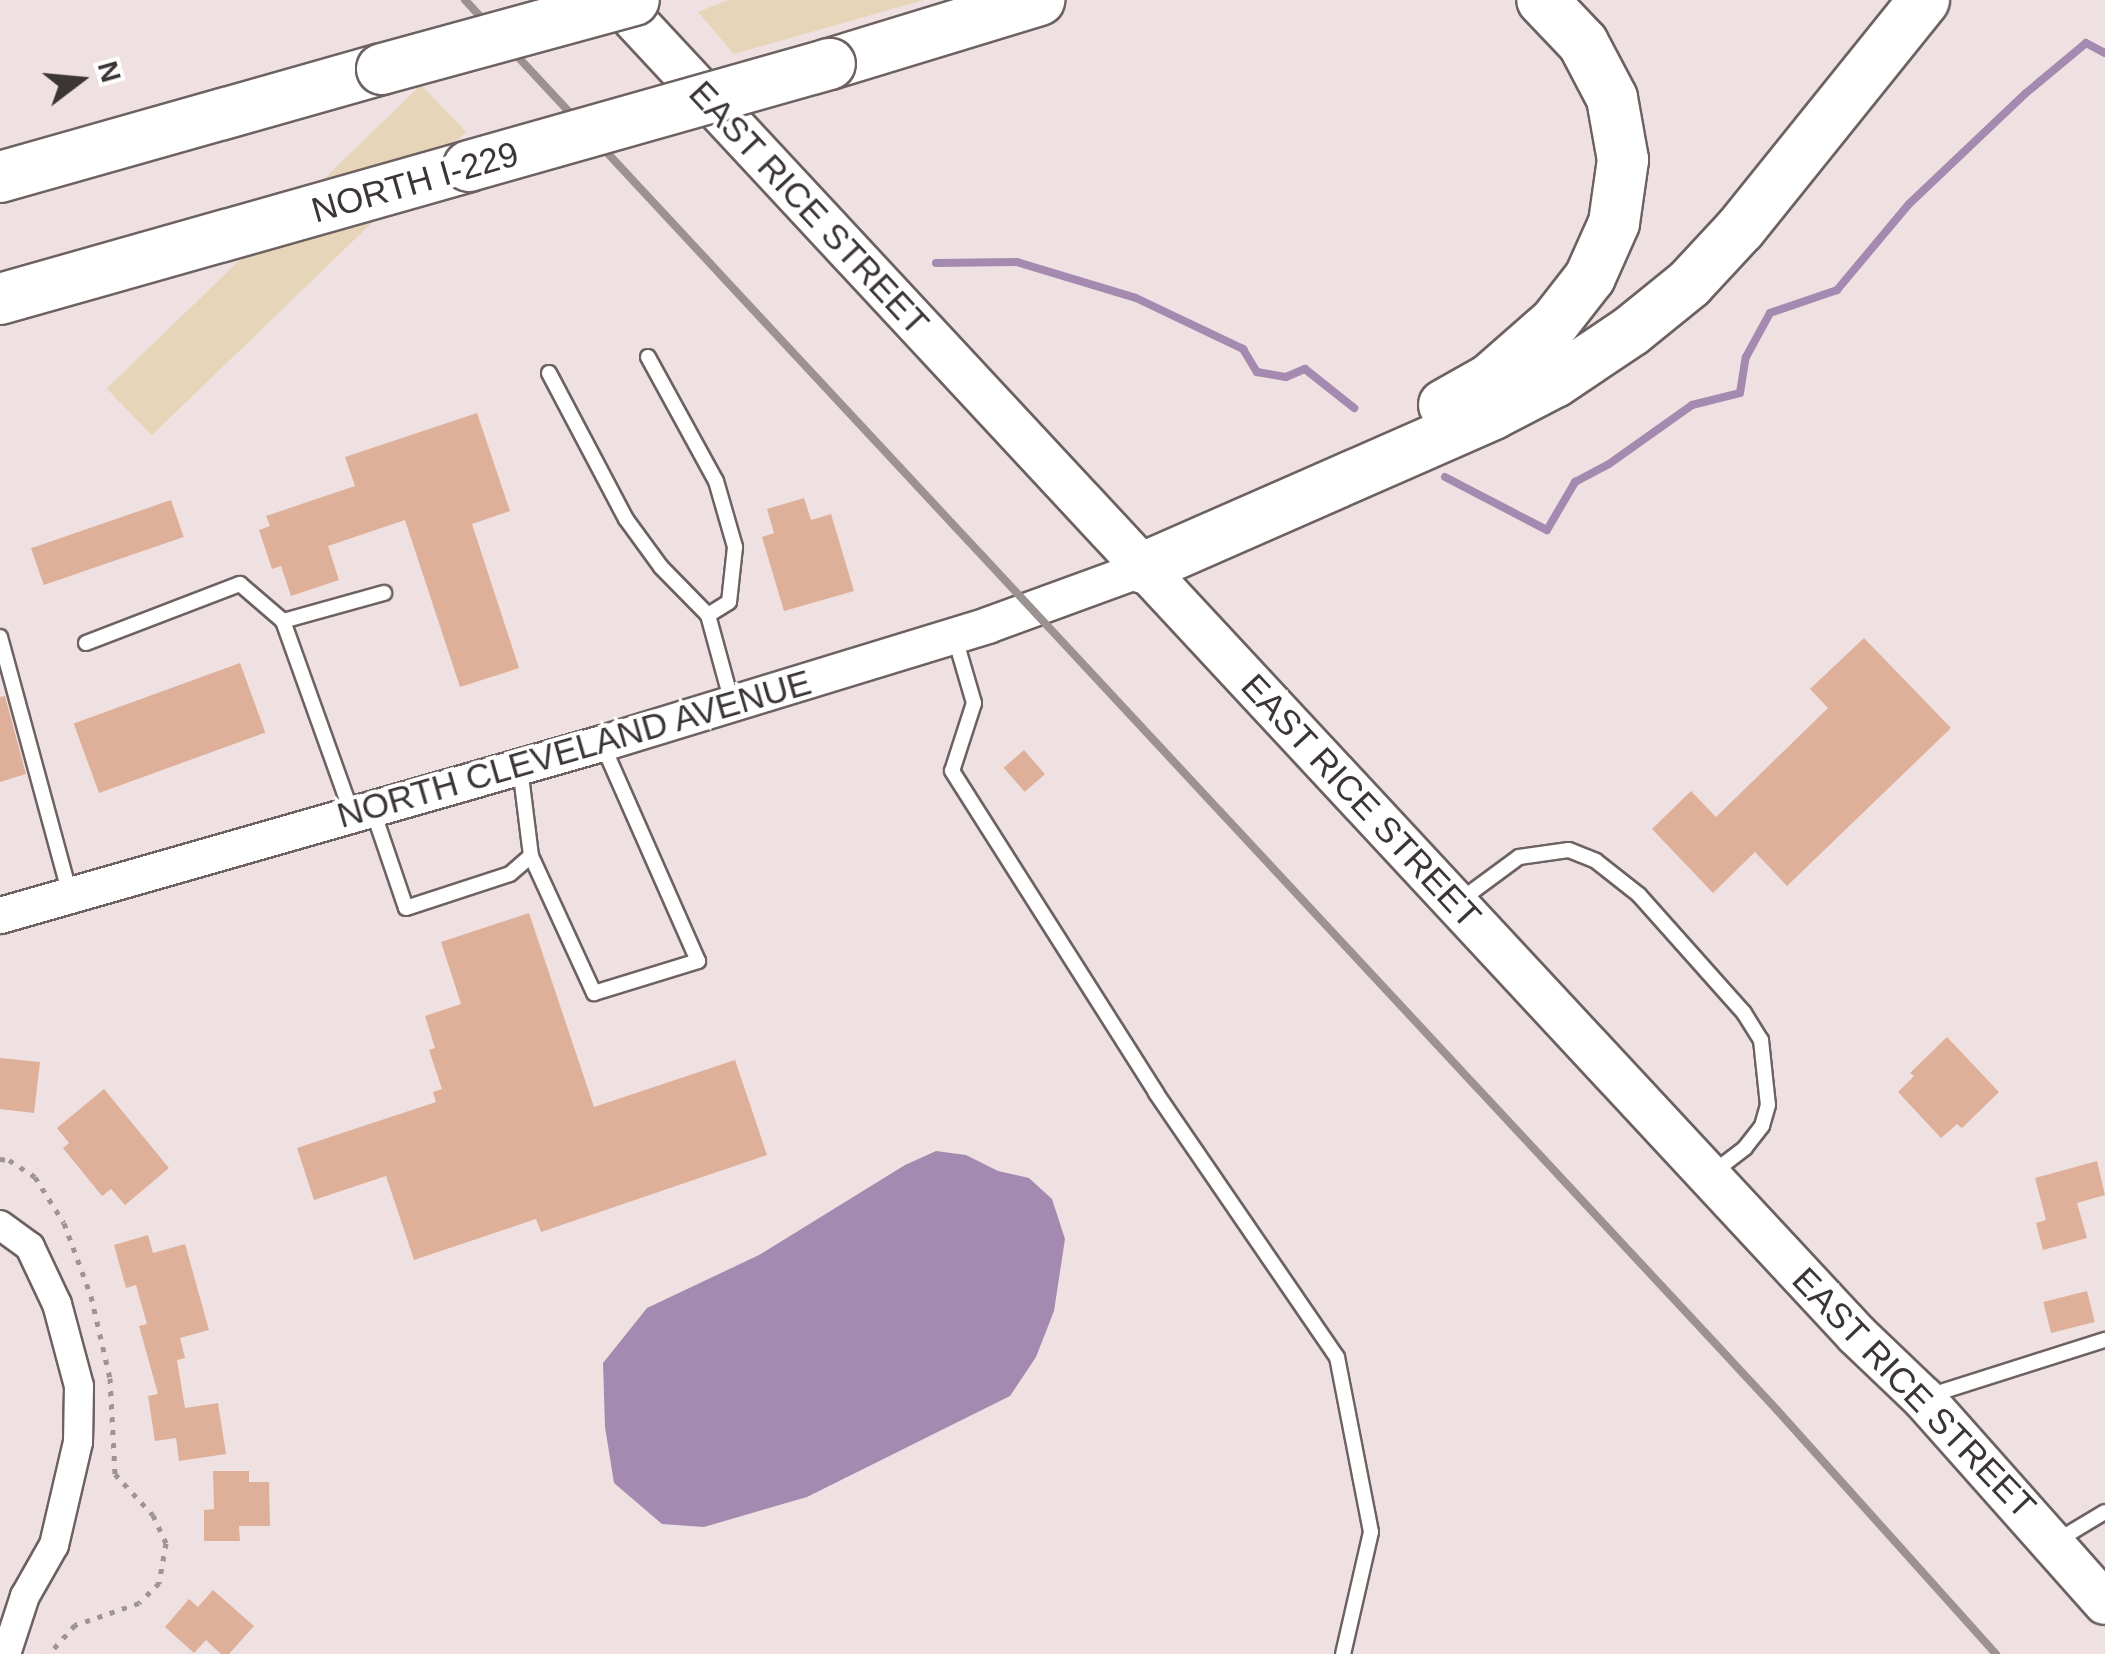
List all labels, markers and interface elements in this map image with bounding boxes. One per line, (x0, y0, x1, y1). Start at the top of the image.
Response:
north arrow (30, 30, 130, 130)
text: N (92, 58, 127, 86)
street label: EAST RICE STREET (680, 72, 938, 344)
street label: NORTH I-229 (307, 132, 523, 232)
street label: NORTH CLEVELAND AVENUE (331, 661, 817, 837)
street label: EAST RICE STREET (1232, 665, 1490, 937)
street label: EAST RICE STREET (1783, 1259, 2045, 1527)

